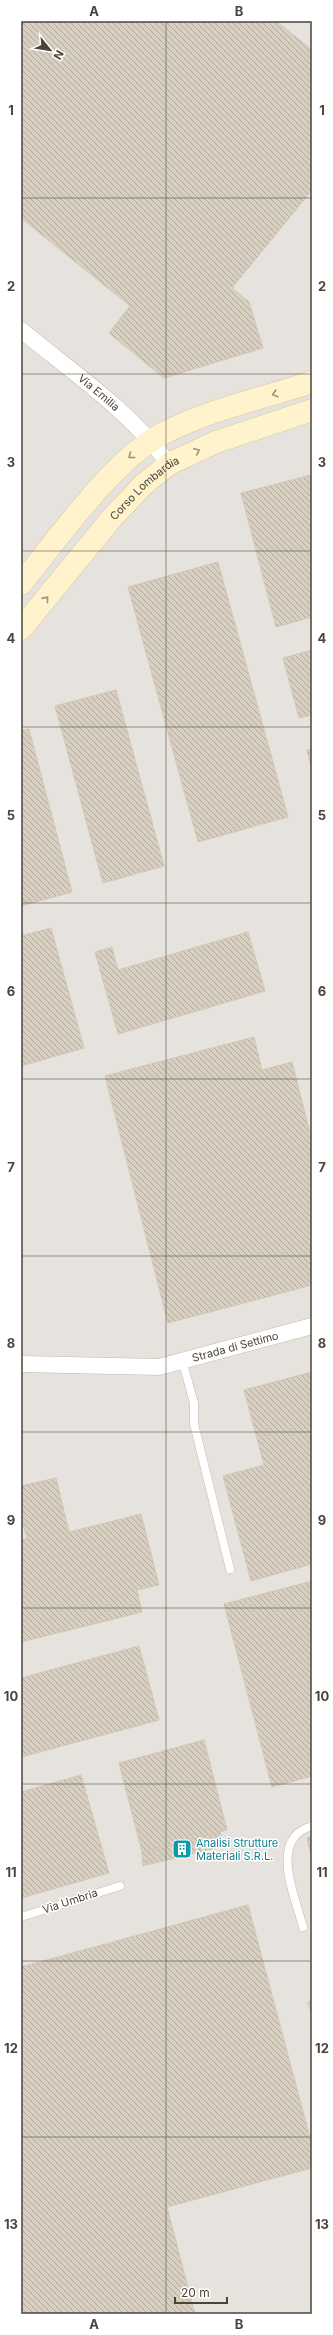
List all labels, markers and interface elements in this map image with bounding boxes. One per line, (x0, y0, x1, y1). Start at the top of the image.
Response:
text: A (89, 3, 99, 19)
text: B (235, 3, 244, 19)
north arrow (30, 30, 70, 70)
text: N (51, 48, 67, 62)
text: 1 (8, 102, 14, 118)
text: 1 (319, 102, 325, 118)
text: 2 (7, 278, 15, 294)
text: 2 (318, 278, 326, 294)
street label: Via Emilia (75, 371, 123, 414)
one-way arrow (271, 389, 278, 398)
one-way arrow (192, 448, 200, 455)
one-way arrow (129, 452, 136, 459)
street label: Corso Lombardia (107, 453, 181, 523)
text: 3 (7, 454, 15, 470)
text: 3 (318, 454, 326, 470)
one-way arrow (41, 596, 48, 603)
text: 4 (7, 630, 16, 646)
text: 4 (318, 630, 327, 646)
text: 5 (7, 807, 15, 823)
text: 5 (318, 807, 326, 823)
text: 6 (7, 983, 15, 999)
text: 6 (318, 983, 326, 999)
text: 7 (7, 1159, 15, 1175)
text: 7 (318, 1159, 326, 1175)
street label: Strada di Settimo (191, 1328, 280, 1365)
text: 8 (7, 1335, 15, 1351)
text: 8 (318, 1335, 326, 1351)
text: 9 (7, 1512, 15, 1528)
text: 9 (318, 1512, 326, 1528)
text: 10 (4, 1688, 18, 1704)
text: 10 (315, 1688, 329, 1704)
place label: Analisi Strutture Materiali S.R.L. (196, 1836, 278, 1863)
building icon: Analisi Strutture Materiali S.R.L. (171, 1838, 193, 1860)
text: 11 (5, 1864, 17, 1880)
text: 11 (316, 1864, 328, 1880)
street label: Via Umbria (41, 1885, 99, 1917)
text: 12 (4, 2040, 18, 2056)
text: 12 (315, 2040, 329, 2056)
text: 13 (4, 2216, 18, 2232)
text: 13 (315, 2216, 329, 2232)
scale bar (175, 2279, 227, 2305)
text: 20 m (181, 2285, 210, 2300)
text: A (89, 2316, 99, 2332)
text: B (235, 2316, 244, 2332)

